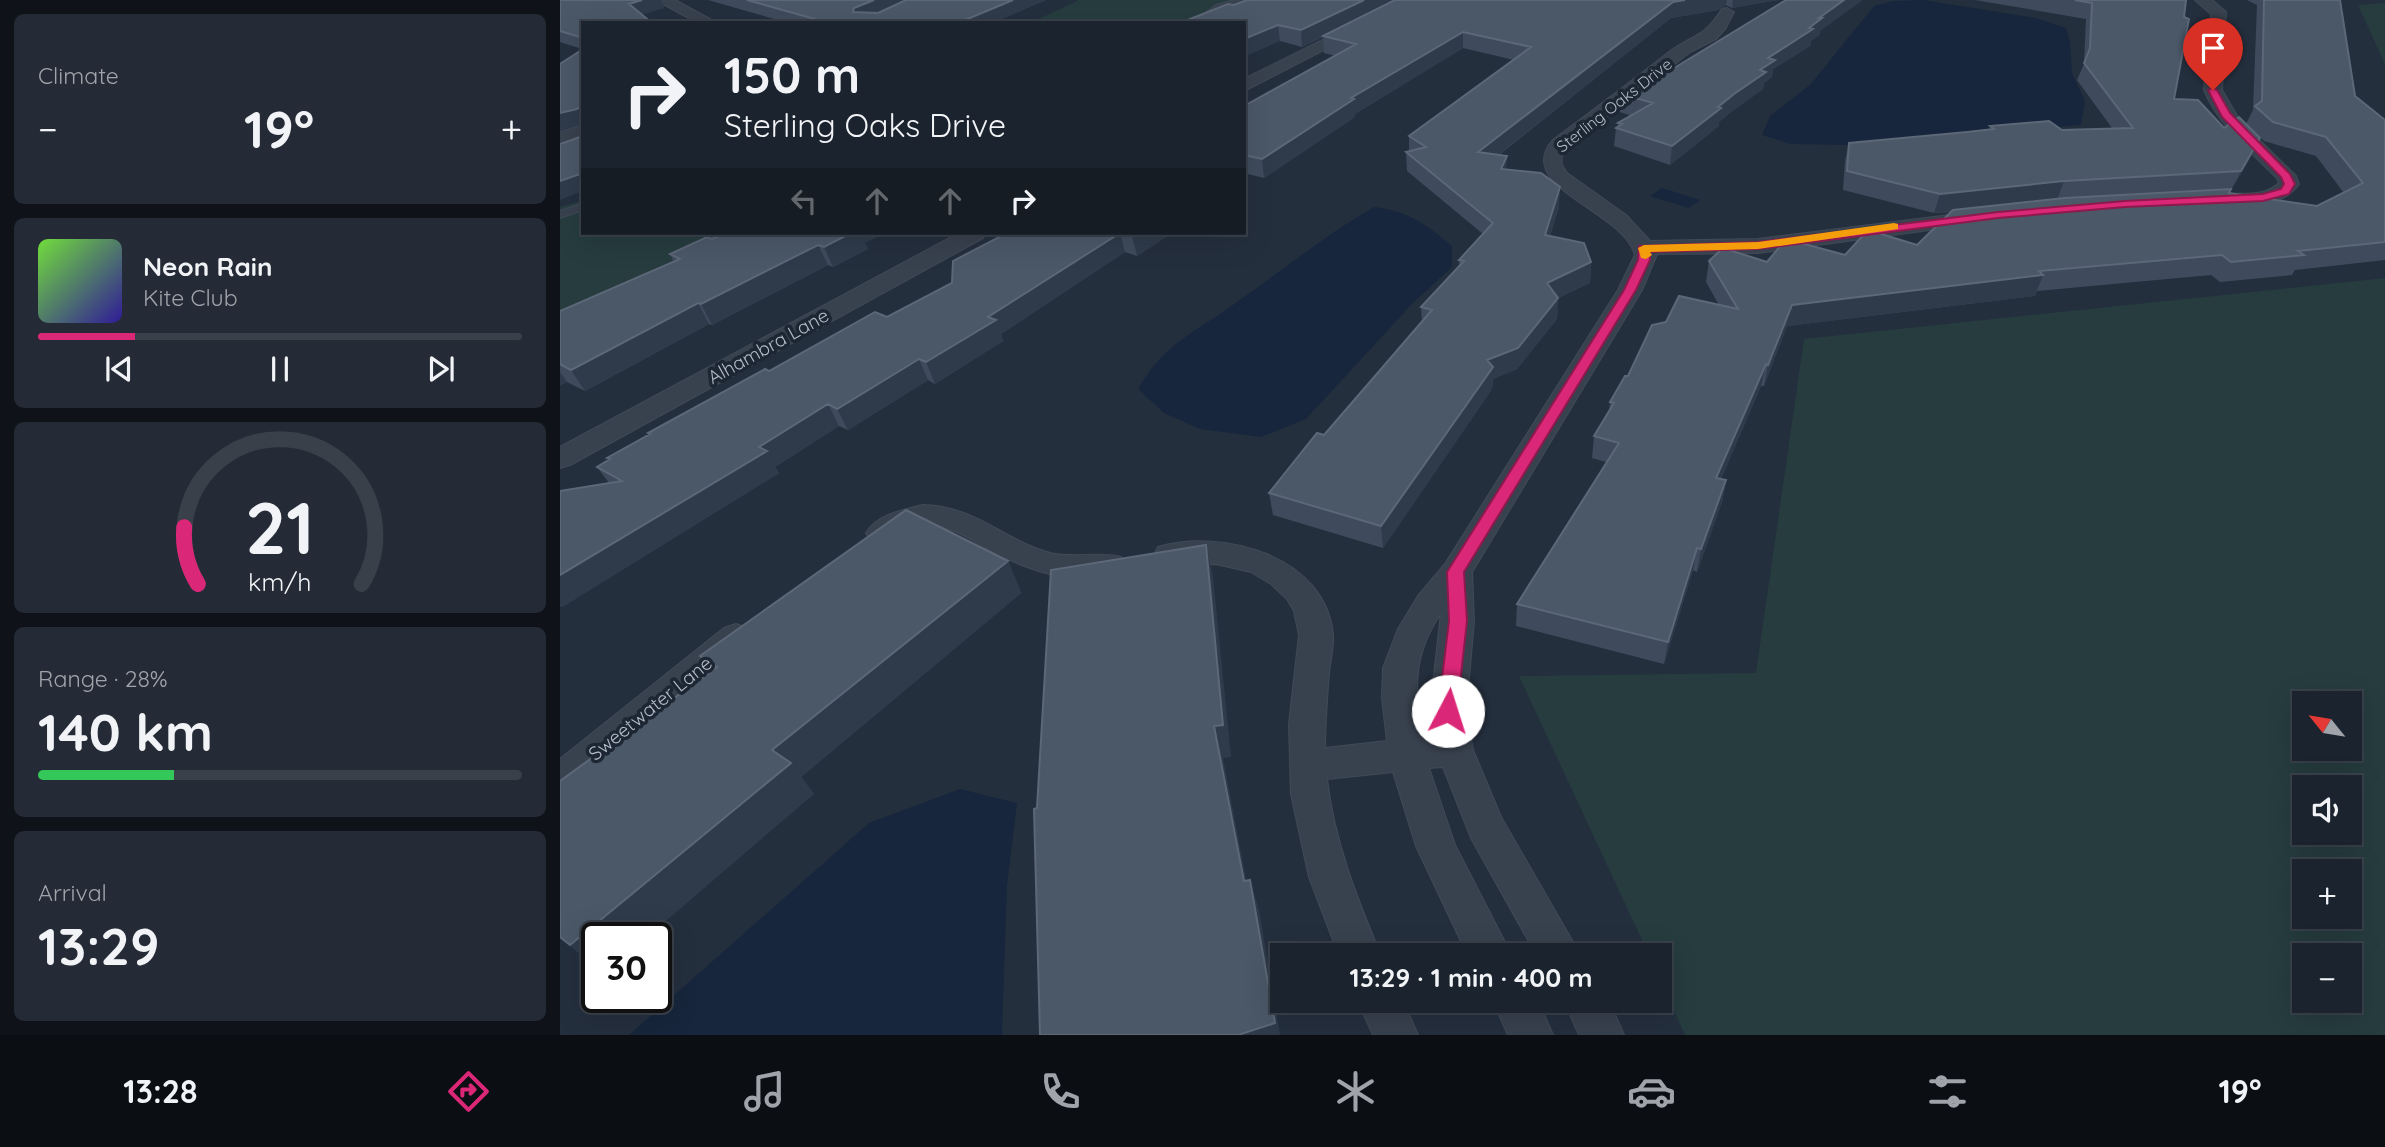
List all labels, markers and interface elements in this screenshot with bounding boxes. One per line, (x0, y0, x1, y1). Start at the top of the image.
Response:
pin (2183, 18, 2243, 90)
icon: arrive (2194, 29, 2232, 67)
text: 150 m (724, 44, 860, 105)
icon: right (609, 49, 700, 140)
street label: Sterling Oaks Drive (1552, 54, 1676, 156)
text: Climate (38, 61, 119, 90)
text: 19° (244, 96, 314, 161)
text: − (38, 105, 58, 153)
text: + (501, 105, 522, 153)
text: Sterling Oaks Drive (724, 105, 1006, 145)
icon: left (785, 182, 823, 220)
icon: ahead (858, 182, 896, 220)
icon: ahead (931, 182, 969, 220)
icon: right (1004, 182, 1042, 220)
text: Neon Rain (143, 250, 272, 283)
text: Kite Club (143, 283, 238, 312)
street label: Alhambra Lane (703, 303, 833, 389)
icon: previous (100, 350, 138, 388)
icon: pause (261, 350, 299, 388)
icon: next (422, 350, 460, 388)
text: 21 (245, 481, 315, 572)
text: km/h (248, 565, 312, 596)
street label: Sweetwater Lane (583, 651, 717, 765)
text: Range · 28% (38, 664, 168, 693)
position arrow (1411, 674, 1485, 748)
north arrow (2292, 691, 2362, 761)
map controls (2292, 691, 2362, 1013)
text: 140 km (38, 699, 213, 764)
button: sound (2292, 775, 2362, 845)
button: + (2292, 859, 2362, 929)
text: Arrival (38, 878, 107, 907)
text: 13:29 (38, 913, 159, 978)
speed limit sign: 30 (581, 922, 672, 1013)
button: − (2292, 943, 2362, 1013)
text: 13:29 · 1 min · 400 m (1350, 961, 1592, 994)
icon: directions (444, 1067, 493, 1116)
icon: music (740, 1067, 789, 1116)
icon: phone (1036, 1067, 1085, 1116)
icon: climate (1331, 1067, 1380, 1116)
icon: car (1627, 1067, 1676, 1116)
icon: filters (1923, 1067, 1972, 1116)
text: 13:28 (123, 1071, 197, 1111)
text: 19° (2218, 1071, 2262, 1111)

